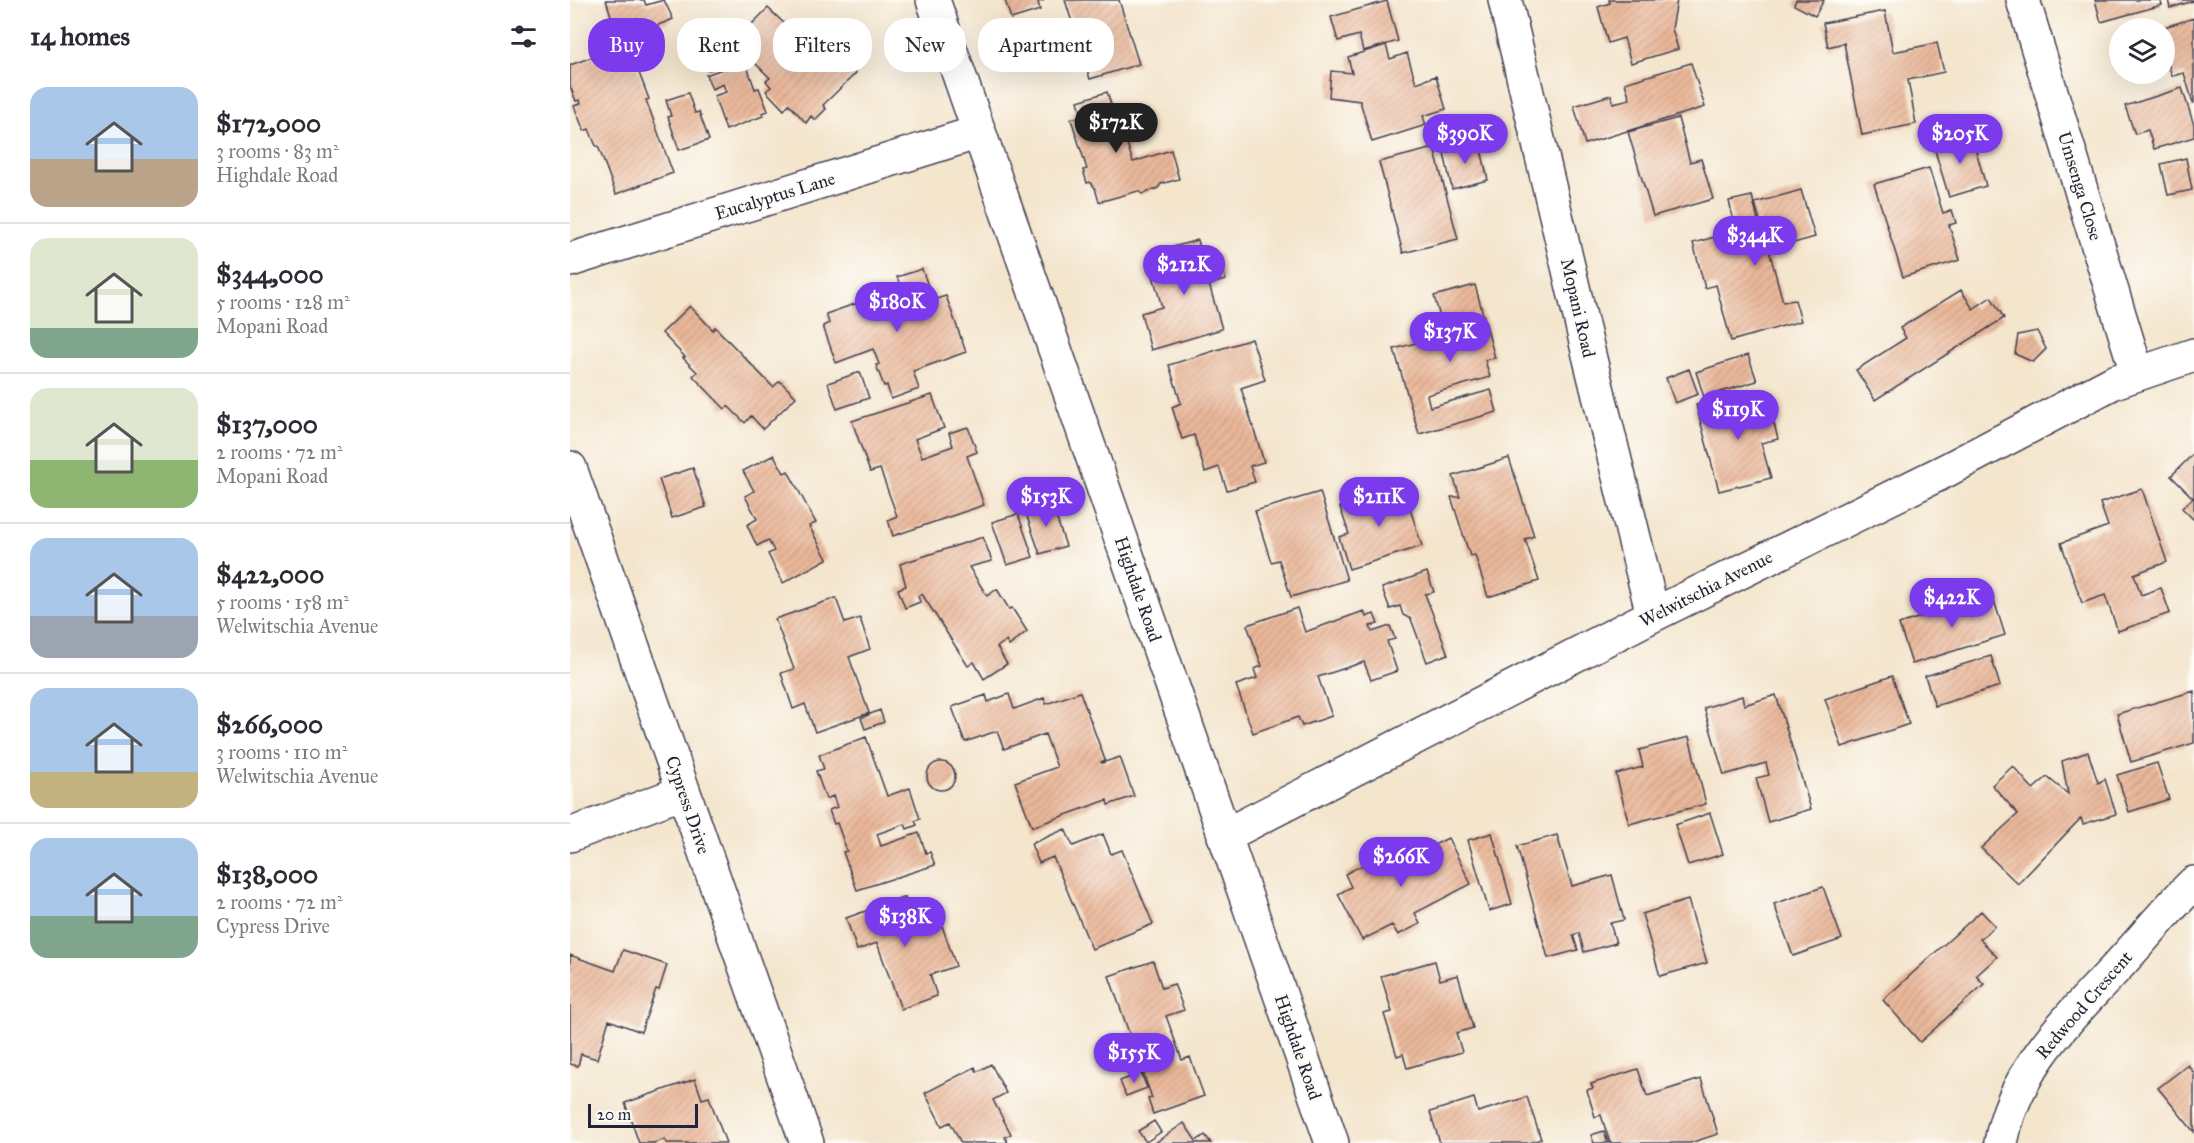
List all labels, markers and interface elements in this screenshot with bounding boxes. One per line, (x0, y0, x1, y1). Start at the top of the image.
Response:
chip: Buy (588, 18, 665, 72)
chip: Rent (677, 18, 761, 72)
chip: Filters (773, 18, 872, 72)
chip: New (884, 18, 966, 72)
chip: Apartment (978, 18, 1114, 72)
map controls (2109, 18, 2175, 84)
button: layers (2109, 18, 2175, 84)
text: 14 homes (30, 20, 130, 52)
icon: filters (507, 20, 540, 53)
pin: $172K (1074, 103, 1158, 154)
text: $172,000 (216, 107, 321, 139)
text: $172K (1089, 110, 1143, 134)
icon: home (78, 111, 150, 183)
pin: $390K (1423, 114, 1507, 165)
pin: $205K (1918, 114, 2002, 165)
text: $390K (1437, 121, 1493, 145)
text: $205K (1932, 121, 1989, 145)
street label: Umsenga Close (2052, 129, 2107, 243)
text: 3 rooms · 83 m² (216, 139, 339, 163)
text: Highdale Road (216, 163, 338, 187)
street label: Eucalyptus Lane (712, 167, 838, 225)
pin: $344K (1713, 216, 1797, 267)
text: $344K (1727, 223, 1783, 247)
pin: $212K (1142, 245, 1226, 296)
text: $212K (1157, 252, 1211, 276)
street label: Mopani Road (1556, 256, 1600, 360)
text: $344,000 (216, 258, 324, 290)
icon: home (78, 262, 150, 334)
pin: $180K (855, 282, 939, 333)
text: $180K (869, 289, 925, 313)
text: 5 rooms · 128 m² (216, 290, 350, 314)
pin: $137K (1408, 312, 1492, 363)
text: Mopani Road (216, 314, 328, 338)
text: $137K (1424, 319, 1476, 343)
pin: $119K (1696, 390, 1780, 441)
text: $119K (1712, 397, 1764, 421)
text: $137,000 (216, 408, 318, 440)
icon: home (78, 412, 150, 484)
text: 2 rooms · 72 m² (216, 440, 343, 464)
text: Mopani Road (216, 464, 328, 488)
pin: $153K (1004, 477, 1088, 528)
pin: $211K (1337, 477, 1421, 528)
text: $153K (1020, 484, 1072, 508)
text: $211K (1353, 484, 1405, 508)
street label: Highdale Road (1109, 533, 1166, 645)
street label: Welwitschia Avenue (1636, 546, 1776, 632)
text: $422,000 (216, 558, 324, 590)
icon: home (78, 562, 150, 634)
pin: $422K (1910, 578, 1994, 629)
text: $422K (1924, 585, 1981, 609)
text: 5 rooms · 158 m² (216, 590, 349, 614)
text: Welwitschia Avenue (216, 614, 378, 638)
text: $266,000 (216, 708, 323, 740)
icon: home (78, 712, 150, 784)
text: 3 rooms · 110 m² (216, 740, 347, 764)
street label: Cypress Drive (661, 753, 715, 857)
text: Welwitschia Avenue (216, 764, 378, 788)
pin: $266K (1359, 837, 1443, 888)
text: $266K (1373, 844, 1429, 868)
text: $138,000 (216, 858, 318, 890)
icon: home (78, 862, 150, 934)
text: 2 rooms · 72 m² (216, 890, 343, 914)
pin: $138K (863, 897, 947, 948)
text: $138K (879, 904, 931, 928)
text: Cypress Drive (216, 914, 330, 938)
street label: Redwood Crescent (2031, 946, 2137, 1064)
street label: Highdale Road (1269, 991, 1326, 1103)
pin: $155K (1092, 1033, 1176, 1084)
text: $155K (1108, 1040, 1160, 1064)
scale bar (588, 1101, 698, 1128)
text: 20 m (597, 1105, 631, 1124)

